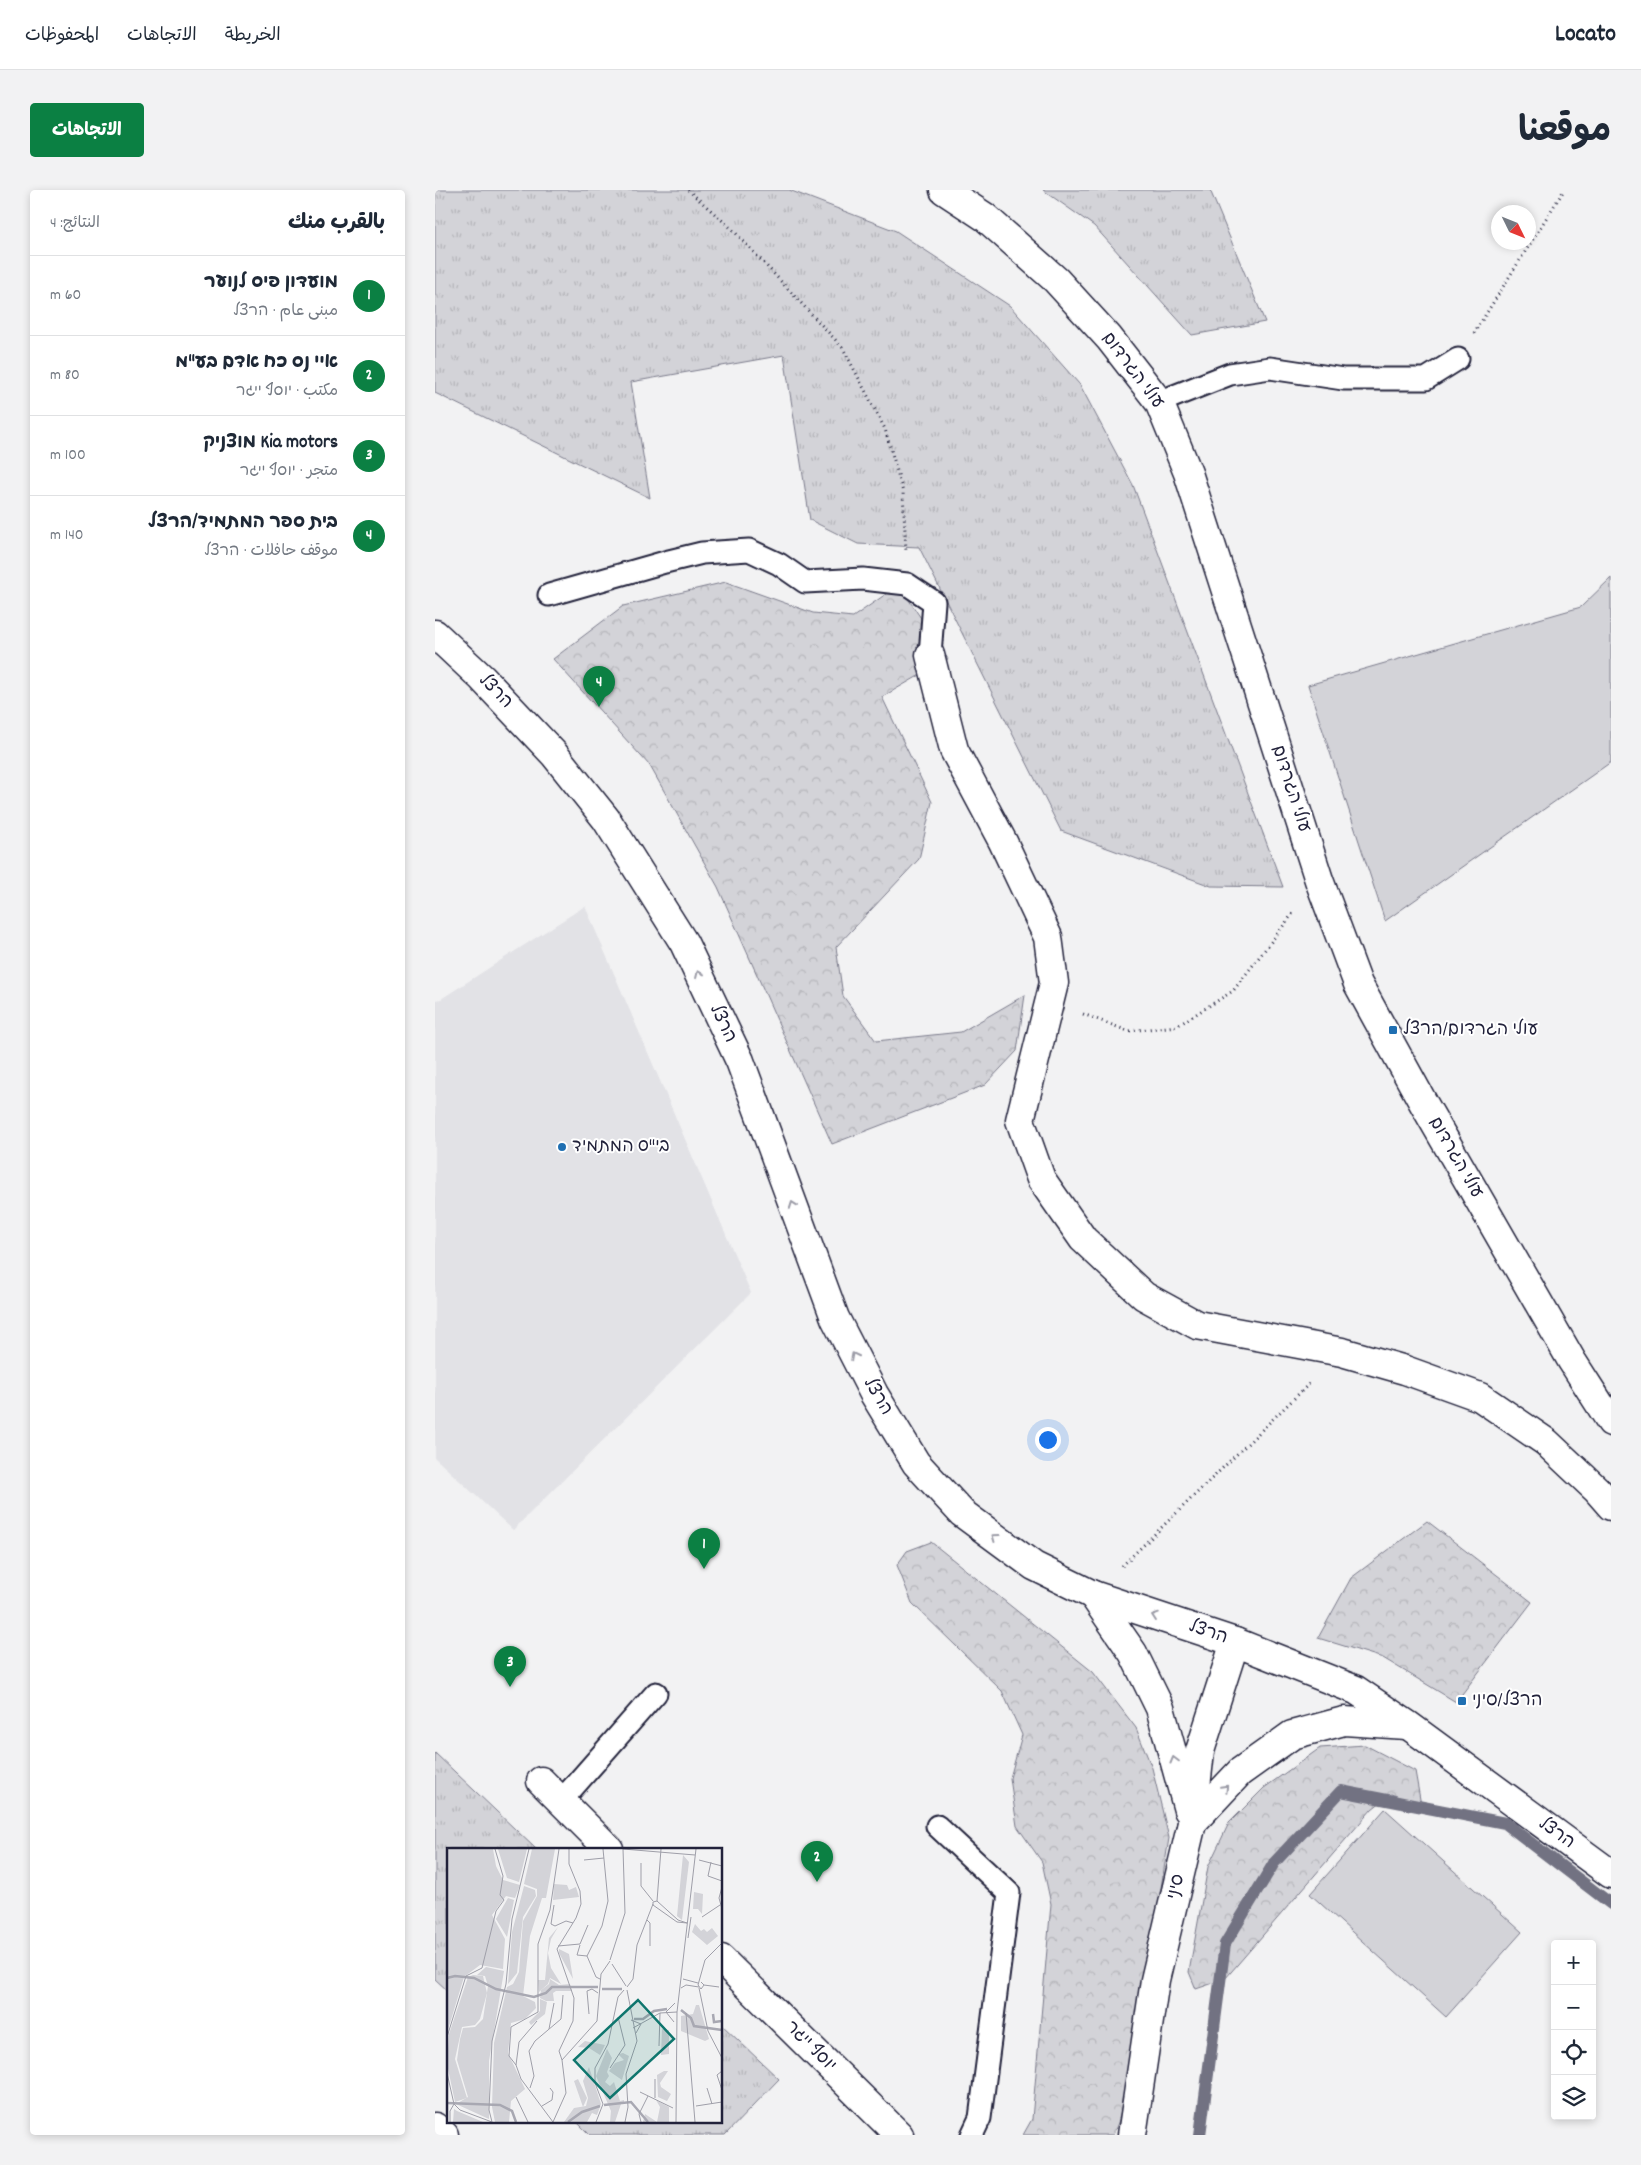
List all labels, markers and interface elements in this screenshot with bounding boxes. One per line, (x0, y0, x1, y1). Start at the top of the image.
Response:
text: Locato (1555, 18, 1616, 52)
text: المحفوظات (25, 24, 99, 49)
text: الاتجاهات (127, 24, 197, 49)
text: الخريطة (225, 24, 281, 49)
button: الاتجاهات (30, 103, 144, 157)
text: موقعنا (1518, 108, 1611, 158)
north arrow (1491, 205, 1536, 250)
text: بالقرب منك (288, 209, 385, 239)
text: النتائج: 4 (50, 212, 100, 235)
text: מועדון פיס לנוער (204, 270, 338, 297)
text: 60 m (50, 284, 81, 307)
text: 1 (367, 284, 371, 307)
text: مبنى عام · הרצל (233, 300, 338, 323)
street label: עולי הגרדום (1095, 328, 1169, 414)
text: איי נס כח אדם בע"מ (175, 350, 338, 377)
text: 80 m (50, 364, 80, 387)
text: 2 (366, 364, 373, 387)
text: مكتب · יוסף ייגר (236, 380, 338, 403)
text: Kia motors מוצניק (203, 430, 338, 457)
text: 100 m (50, 444, 86, 467)
text: 3 (365, 444, 373, 467)
text: متجر · יוסף ייגר (240, 460, 338, 483)
text: בית ספר המתמיד/הרצל (148, 510, 338, 537)
text: 140 m (50, 524, 84, 547)
text: 4 (366, 524, 372, 547)
text: موقف حافلات · הרצל (204, 540, 338, 563)
pin: 4 (583, 666, 615, 707)
street label: הרצל (472, 669, 518, 715)
street label: עולי הגרדום (1264, 742, 1316, 836)
one-way arrow (694, 970, 705, 979)
street label: הרצל (702, 1001, 742, 1047)
place label: עולי הגרדום/הרצל (1403, 1018, 1538, 1043)
marker: עולי הגרדום/הרצל (1387, 1024, 1399, 1036)
street label: עולי הגרדום (1422, 1113, 1488, 1203)
place label: בי"ס המתמיד (572, 1135, 670, 1160)
marker: בי"ס המתמיד (556, 1141, 568, 1153)
one-way arrow (789, 1202, 799, 1210)
one-way arrow (850, 1352, 860, 1361)
street label: הרצל (856, 1374, 898, 1420)
your location (1035, 1427, 1061, 1453)
pin: 1 (688, 1528, 720, 1569)
one-way arrow (991, 1534, 1001, 1543)
one-way arrow (1152, 1611, 1160, 1621)
street label: הרצל (1185, 1615, 1231, 1651)
pin: 3 (494, 1646, 526, 1687)
place label: הרצל/סיני (1472, 1689, 1542, 1714)
marker: הרצל/סיני (1456, 1695, 1468, 1707)
one-way arrow (1169, 1755, 1180, 1764)
one-way arrow (1219, 1785, 1228, 1794)
street label: הרצל (1533, 1812, 1579, 1856)
pin: 2 (801, 1841, 833, 1882)
inset map (447, 1848, 723, 2122)
street label: סיני (1162, 1872, 1192, 1902)
map controls (1551, 1940, 1596, 2120)
button: + (1551, 1940, 1596, 1985)
button: − (1551, 1985, 1596, 2030)
street label: יוסף ייגר (779, 2016, 841, 2078)
button: locate (1551, 2030, 1596, 2075)
button: layers (1551, 2075, 1596, 2120)

